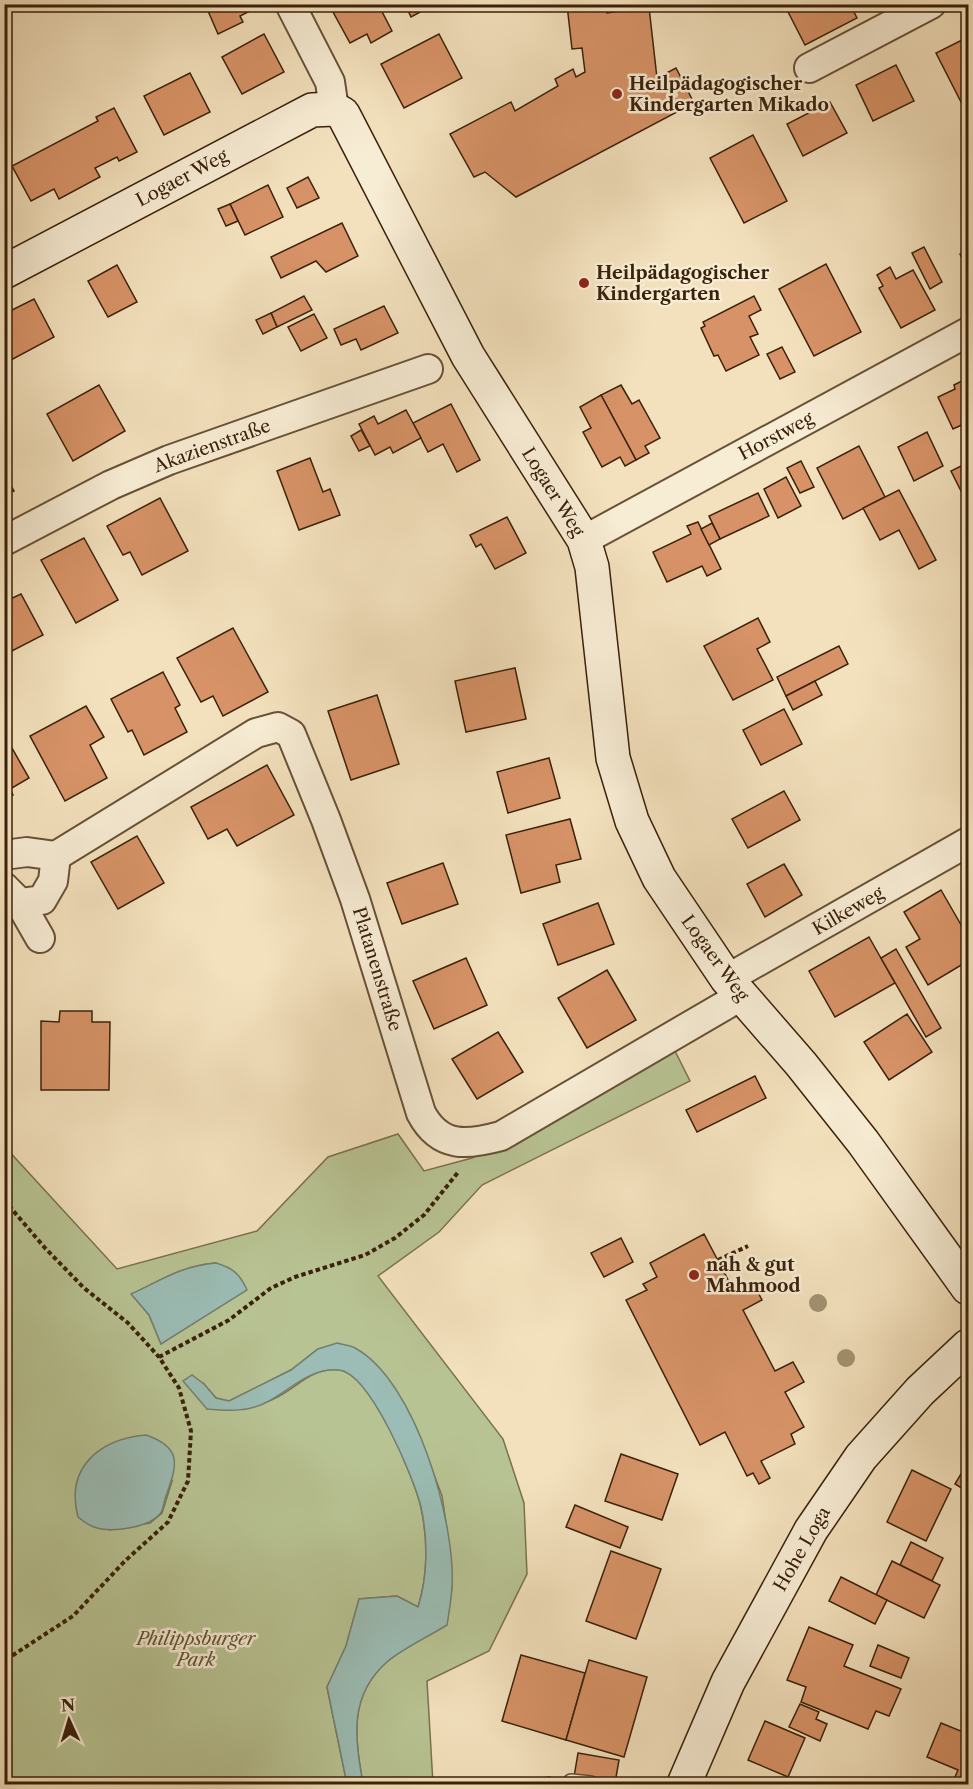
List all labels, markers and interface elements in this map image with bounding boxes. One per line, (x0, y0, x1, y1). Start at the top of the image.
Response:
place label: Heilpädagogischer Kindergarten Mikado (629, 73, 829, 116)
marker: Heilpädagogischer Kindergarten Mikado (610, 87, 624, 101)
street label: Logaer Weg (132, 144, 232, 211)
place label: Heilpädagogischer Kindergarten (596, 262, 769, 305)
marker: Heilpädagogischer Kindergarten (577, 276, 591, 290)
street label: Horstweg (735, 407, 818, 465)
street label: Akazienstraße (150, 415, 273, 478)
street label: Logaer Weg (517, 443, 589, 541)
street label: Kilkeweg (809, 882, 888, 940)
street label: Platanenstraße (348, 904, 406, 1034)
street label: Logaer Weg (676, 911, 754, 1006)
place label: nah & gut Mahmood (706, 1254, 801, 1297)
marker: nah & gut Mahmood (687, 1268, 701, 1282)
street label: Hohe Loga (769, 1502, 835, 1595)
park label: Philippsburger Park (135, 1628, 257, 1671)
north arrow (39, 1690, 99, 1750)
text: N (60, 1695, 76, 1715)

